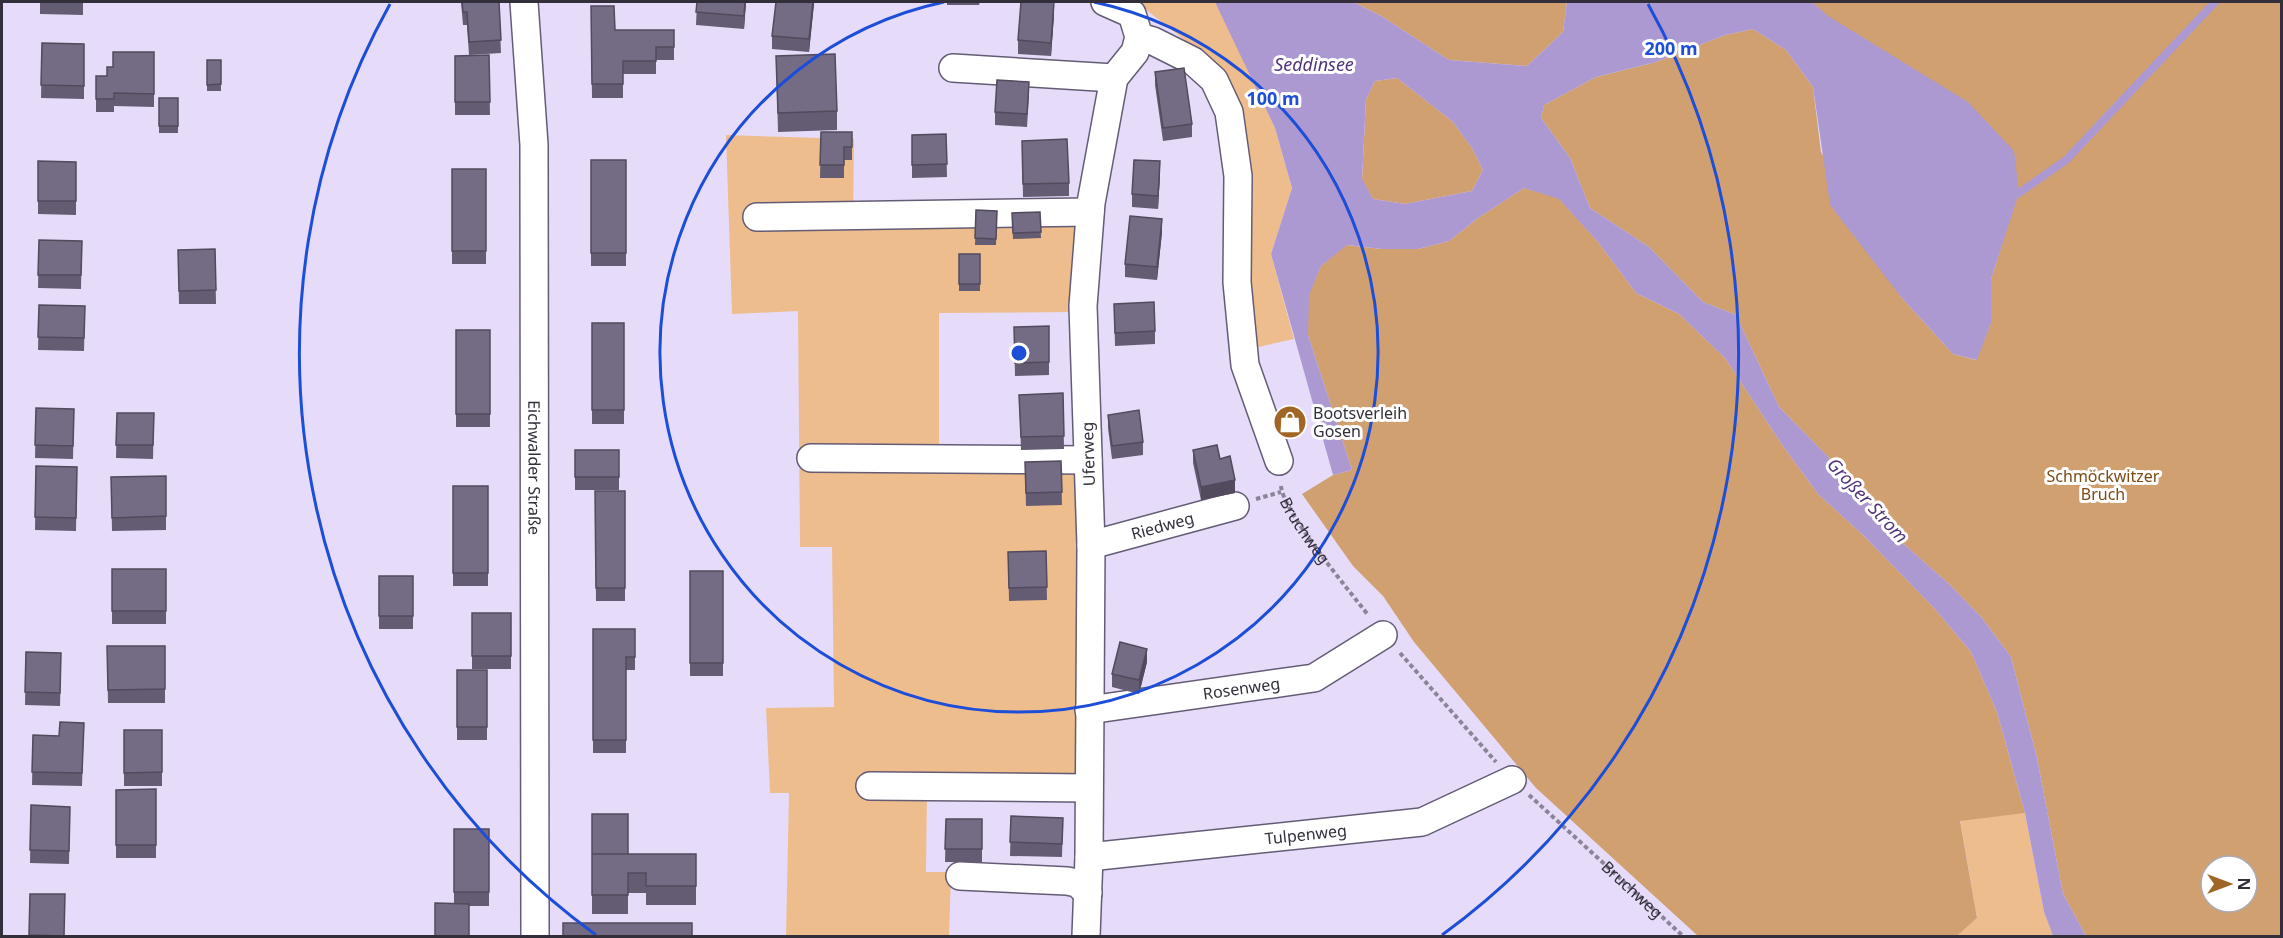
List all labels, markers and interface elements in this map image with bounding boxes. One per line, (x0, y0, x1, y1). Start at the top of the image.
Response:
text: 200 m (1644, 36, 1698, 60)
water label: Seddinsee (1274, 52, 1354, 76)
text: 100 m (1246, 86, 1300, 110)
centre of rings (1009, 343, 1029, 363)
street label: Eichwalder Straße (523, 400, 545, 535)
place label: Bootsverleih Gosen (1313, 402, 1407, 442)
shop icon: Bootsverleih Gosen (1272, 404, 1308, 440)
street label: Uferweg (1076, 421, 1100, 487)
water label: Großer Strom (1822, 452, 1914, 548)
park label: Schmöckwitzer Bruch (2047, 465, 2160, 505)
street label: Bruchweg (1275, 493, 1335, 568)
street label: Riedweg (1128, 507, 1196, 545)
street label: Rosenweg (1201, 672, 1281, 705)
street label: Tulpenweg (1264, 819, 1348, 849)
north arrow (2199, 854, 2259, 914)
street label: Bruchweg (1597, 856, 1668, 923)
text: N (2233, 877, 2255, 891)

